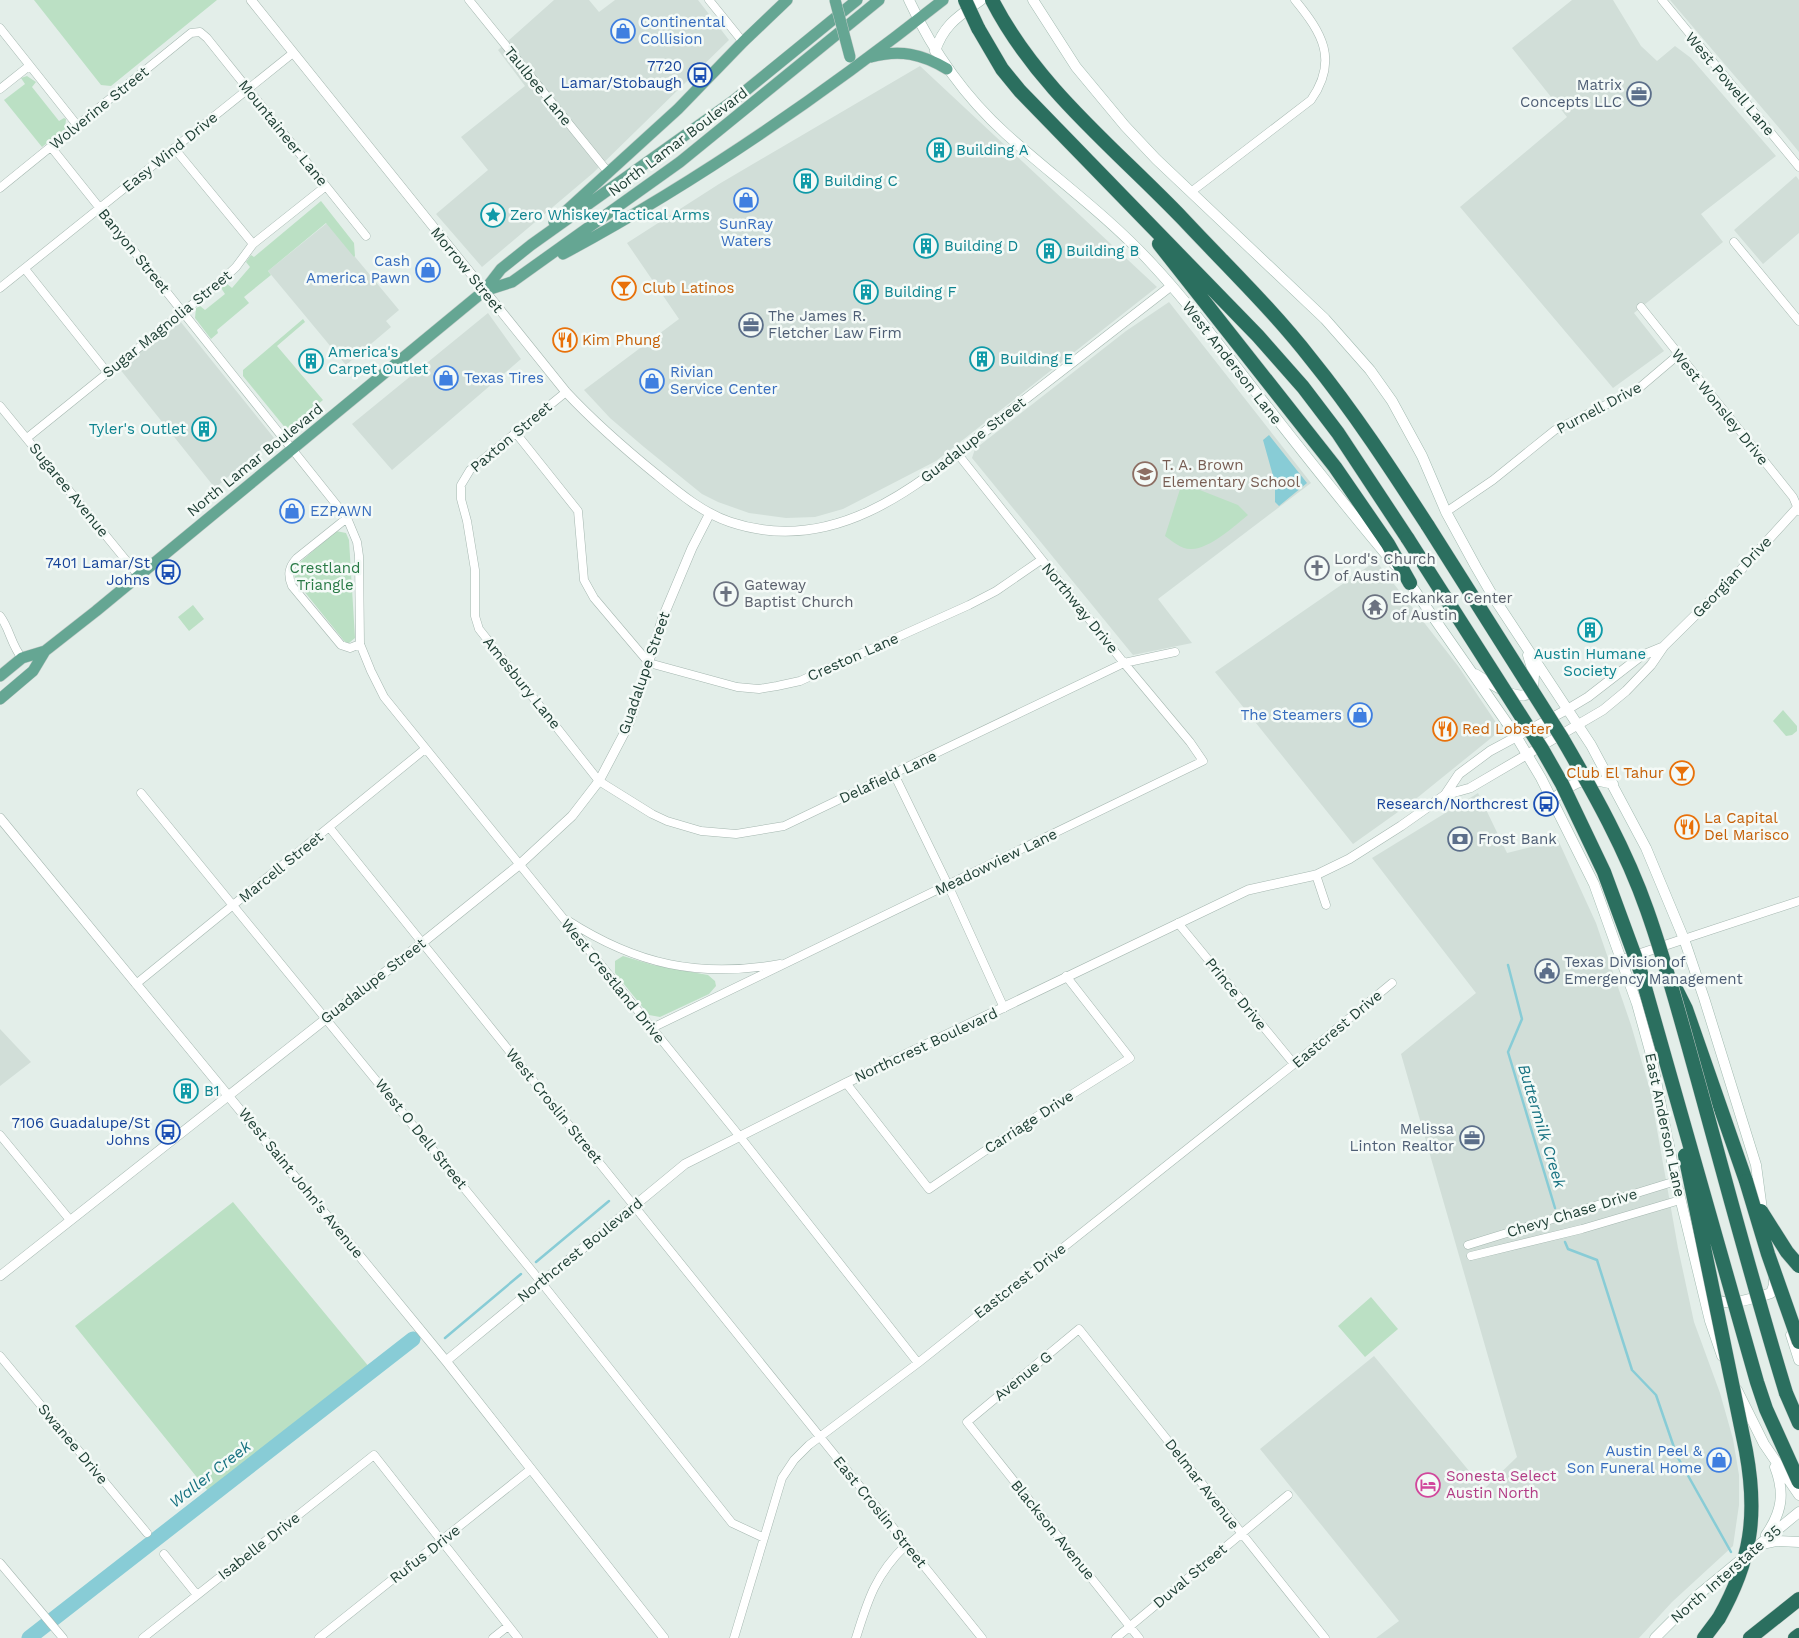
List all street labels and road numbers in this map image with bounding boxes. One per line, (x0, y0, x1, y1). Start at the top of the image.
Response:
street label: West Powell Lane (1681, 29, 1779, 139)
street label: Taulbee Lane (500, 43, 576, 129)
street label: Wolverine Street (46, 62, 153, 153)
street label: Mountaineer Lane (235, 76, 331, 190)
street label: North Lamar Boulevard (605, 84, 751, 200)
street label: Easy Wind Drive (119, 108, 221, 196)
street label: Banyon Street (94, 205, 174, 297)
street label: Morrow Street (427, 224, 507, 317)
street label: Sugar Magnolia Street (99, 266, 236, 382)
street label: West Anderson Lane (1178, 298, 1286, 428)
street label: West Wonsley Drive (1668, 345, 1772, 469)
street label: Purnell Drive (1553, 378, 1645, 438)
street label: Guadalupe Street (917, 393, 1030, 487)
street label: Paxton Street (467, 397, 556, 476)
street label: North Lamar Boulevard (183, 400, 327, 520)
street label: Sugaree Avenue (25, 439, 113, 541)
street label: Georgian Drive (1689, 532, 1775, 622)
street label: Northway Drive (1038, 559, 1122, 657)
street label: Guadalupe Street (615, 609, 674, 737)
street label: Creston Lane (805, 629, 901, 685)
street label: Amesbury Lane (479, 633, 565, 733)
street label: Delafield Lane (836, 747, 940, 807)
street label: Meadowview Lane (932, 825, 1060, 899)
street label: Marcell Street (235, 827, 327, 906)
street label: West Crestland Drive (557, 915, 669, 1047)
street label: Guadalupe Street (317, 934, 430, 1028)
street label: Prince Drive (1201, 954, 1271, 1034)
street label: Eastcrest Drive (1288, 986, 1386, 1072)
street label: Northcrest Boulevard (852, 1004, 1000, 1086)
street label: West Croslin Street (502, 1045, 606, 1168)
street label: East Anderson Lane (1641, 1051, 1689, 1199)
street label: West O Dell Street (371, 1075, 471, 1193)
street label: Carriage Drive (981, 1087, 1077, 1157)
street label: West Saint John's Avenue (235, 1104, 367, 1262)
street label: Chevy Chase Drive (1505, 1185, 1639, 1241)
street label: Northcrest Boulevard (514, 1194, 646, 1306)
street label: Eastcrest Drive (970, 1239, 1070, 1323)
street label: Avenue G (991, 1347, 1055, 1405)
street label: Swanee Drive (34, 1400, 112, 1488)
street label: Delmar Avenue (1161, 1435, 1243, 1533)
street label: East Croslin Street (829, 1452, 931, 1572)
street label: Blackson Avenue (1007, 1476, 1099, 1584)
street label: Isabelle Drive (214, 1508, 304, 1584)
street label: Rufus Drive (386, 1521, 464, 1587)
street label: North Interstate 35 (1667, 1521, 1785, 1627)
street label: Duval Street (1150, 1540, 1231, 1612)

